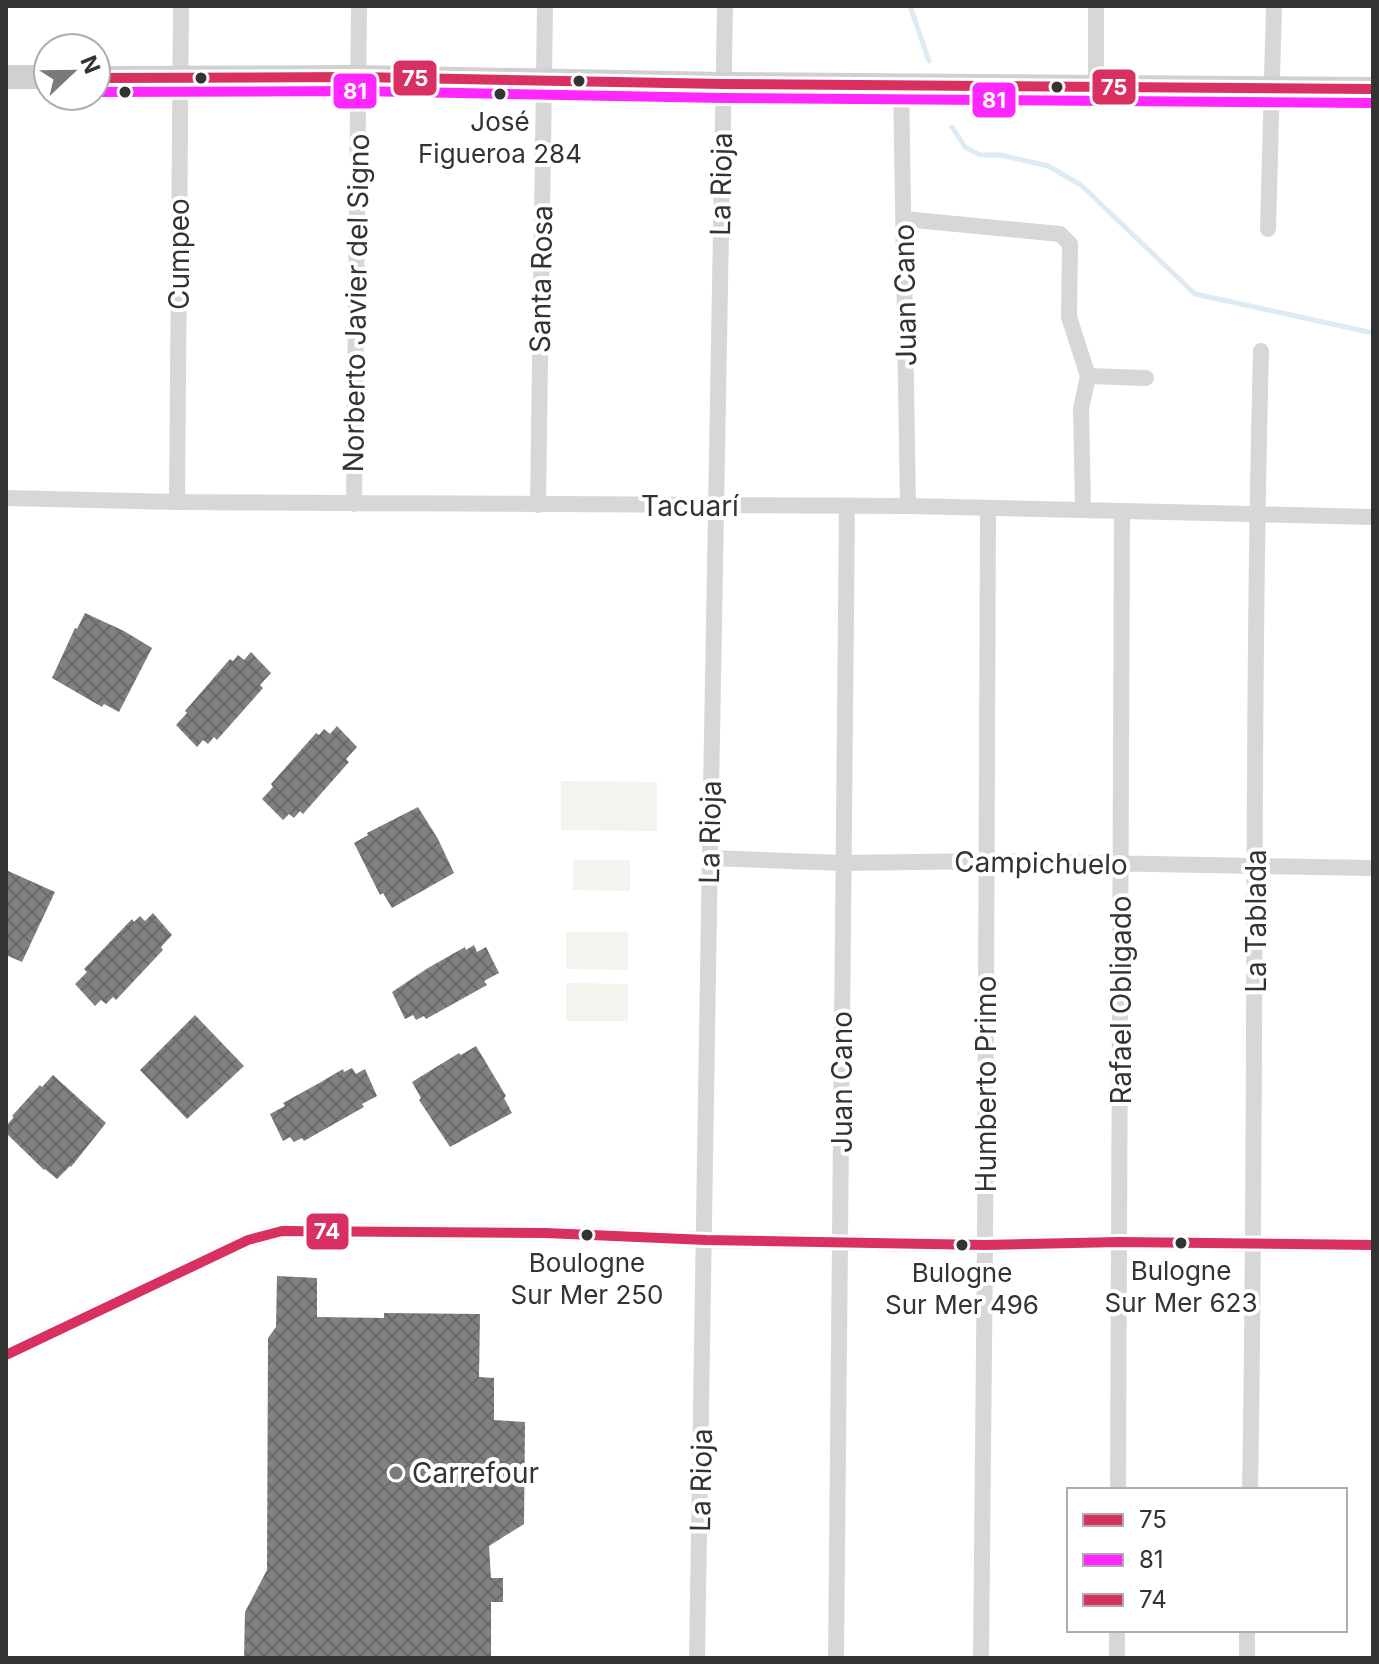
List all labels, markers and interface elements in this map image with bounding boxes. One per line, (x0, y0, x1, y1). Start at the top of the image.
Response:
north arrow (32, 32, 112, 112)
text: N (75, 52, 106, 77)
line badge: 75 (392, 59, 438, 97)
text: 75 (402, 65, 428, 91)
line badge: 75 (1091, 68, 1137, 106)
unlabelled marker (193, 70, 209, 86)
line badge: 81 (332, 72, 378, 110)
unlabelled marker (571, 73, 587, 89)
text: 75 (1101, 74, 1127, 100)
text: 81 (343, 78, 367, 104)
unlabelled marker (1049, 79, 1065, 95)
line badge: 81 (971, 81, 1017, 119)
unlabelled marker (117, 84, 133, 100)
marker: José Figueroa 284 (492, 86, 508, 102)
text: 81 (982, 87, 1006, 113)
place label: José Figueroa 284 (418, 106, 582, 169)
street label: La Rioja (703, 132, 739, 236)
street label: Norberto Javier del Signo (336, 133, 376, 473)
street label: Cumpeo (162, 198, 196, 310)
street label: Santa Rosa (523, 205, 559, 353)
street label: Juan Cano (887, 224, 923, 366)
street label: Tacuarí (641, 489, 739, 523)
street label: La Rioja (692, 780, 728, 884)
street label: Campichuelo (954, 844, 1128, 882)
street label: La Tablada (1239, 849, 1273, 993)
street label: Rafael Obligado (1104, 895, 1138, 1105)
street label: Humberto Primo (969, 976, 1003, 1192)
street label: Juan Cano (825, 1011, 859, 1153)
line badge: 74 (305, 1212, 350, 1251)
text: 74 (314, 1218, 340, 1244)
marker: Boulogne Sur Mer 250 (579, 1227, 595, 1243)
marker: Bulogne Sur Mer 623 (1173, 1235, 1189, 1251)
marker: Bulogne Sur Mer 496 (954, 1237, 970, 1253)
place label: Boulogne Sur Mer 250 (511, 1247, 663, 1310)
place label: Bulogne Sur Mer 623 (1105, 1255, 1257, 1318)
place label: Bulogne Sur Mer 496 (885, 1257, 1039, 1320)
street label: La Rioja (683, 1428, 719, 1532)
place label: Carrefour (412, 1456, 539, 1490)
marker: Carrefour (387, 1464, 405, 1482)
legend (1067, 1488, 1347, 1632)
text: 75 (1139, 1505, 1167, 1534)
text: 81 (1139, 1545, 1164, 1574)
text: 74 (1139, 1585, 1167, 1614)

